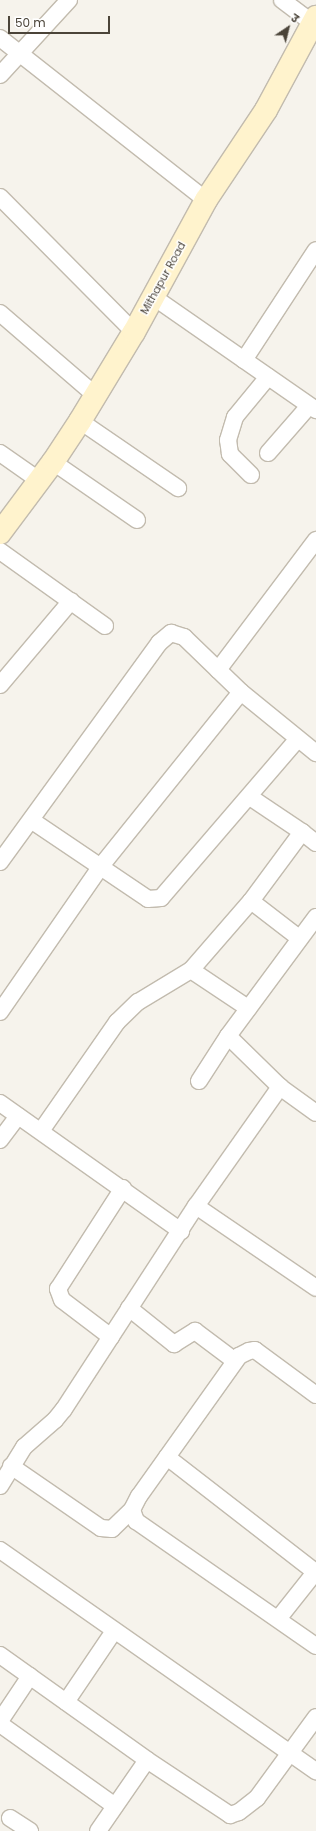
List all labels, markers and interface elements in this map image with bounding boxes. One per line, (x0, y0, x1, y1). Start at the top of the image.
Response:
scale bar (10, 8, 112, 34)
north arrow (268, 8, 308, 48)
text: उ (288, 10, 302, 27)
text: 50 m (15, 14, 46, 31)
street label: Mithapur Road (138, 239, 188, 317)

